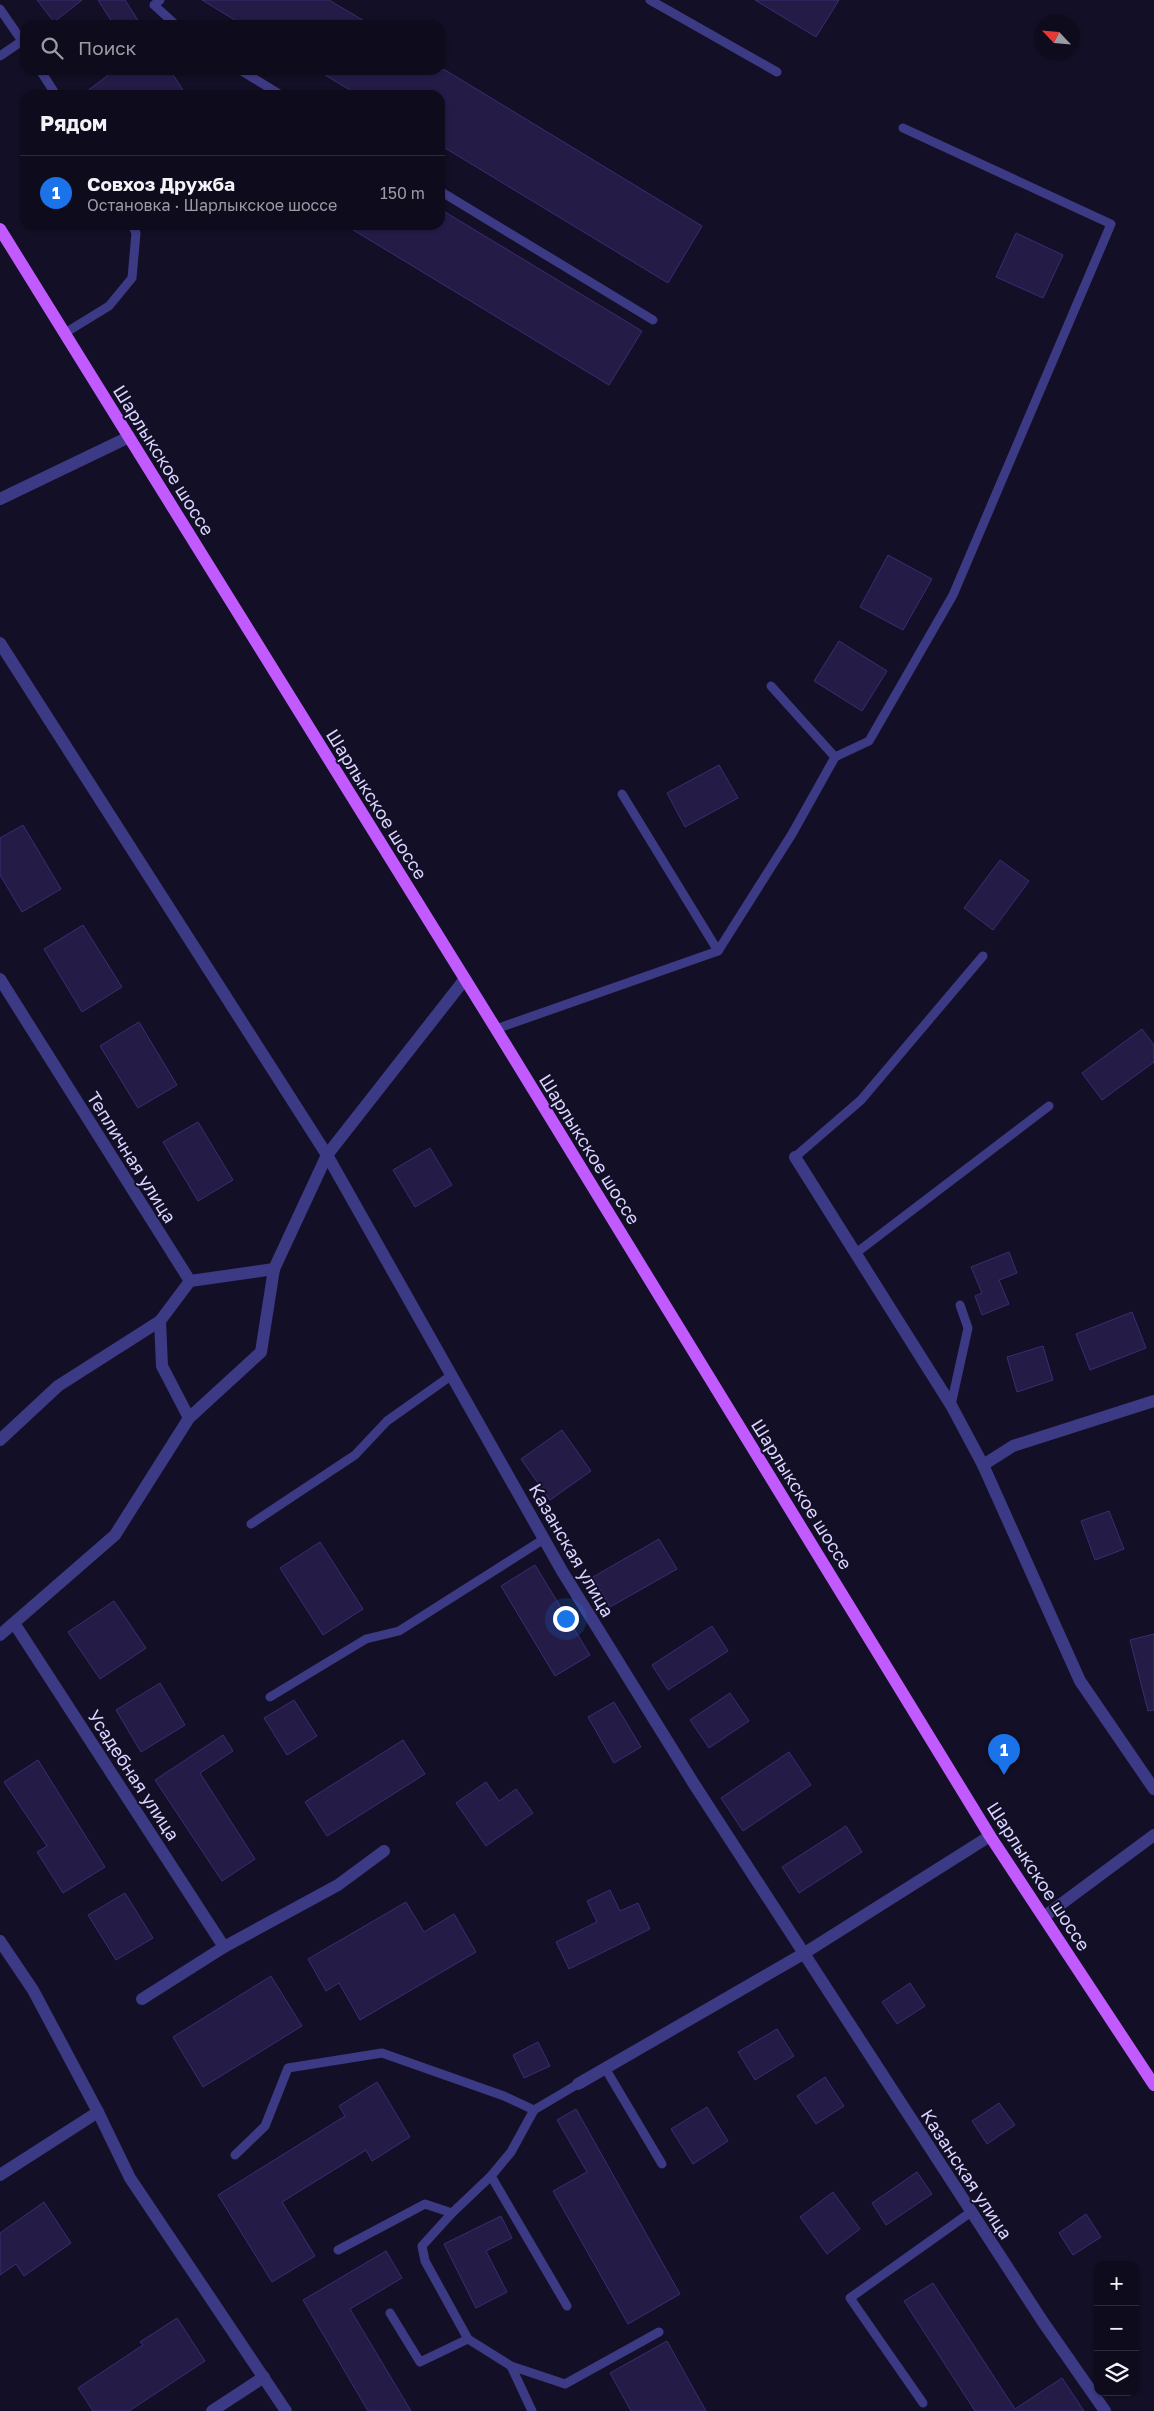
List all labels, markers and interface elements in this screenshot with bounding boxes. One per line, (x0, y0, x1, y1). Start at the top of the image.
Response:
north arrow (1034, 15, 1079, 60)
search box (20, 20, 445, 75)
icon: search (38, 34, 66, 62)
text: Поиск (78, 36, 137, 59)
text: Рядом (40, 110, 107, 136)
text: Совхоз Дружба (87, 172, 235, 195)
text: 1 (52, 183, 60, 203)
text: 150 m (380, 183, 425, 203)
text: Остановка · Шарлыкское шоссе (87, 195, 337, 215)
street label: Шарлыкское шоссе (109, 381, 219, 539)
street label: Шарлыкское шоссе (322, 725, 432, 883)
street label: Шарлыкское шоссе (535, 1070, 645, 1228)
street label: Тепличная улица (83, 1087, 181, 1227)
street label: Шарлыкское шоссе (747, 1415, 857, 1573)
street label: Казанская улица (525, 1479, 619, 1621)
your location (553, 1606, 579, 1632)
street label: Усадебная улица (83, 1705, 185, 1845)
pin: 1 (988, 1734, 1020, 1775)
street label: Шарлыкское шоссе (983, 1797, 1095, 1955)
street label: Казанская улица (917, 2105, 1017, 2243)
map controls (1094, 2261, 1139, 2396)
button: + (1094, 2261, 1139, 2306)
button: − (1094, 2306, 1139, 2351)
button: layers (1094, 2351, 1139, 2396)

